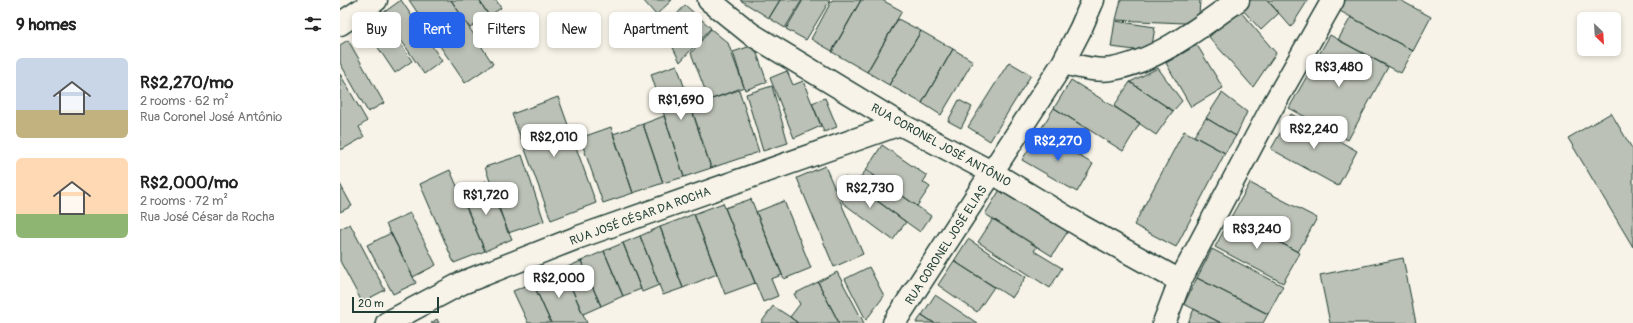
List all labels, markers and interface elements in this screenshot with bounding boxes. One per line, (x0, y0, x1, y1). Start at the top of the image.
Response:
chip: Buy (352, 12, 401, 48)
chip: Rent (409, 12, 465, 48)
chip: Filters (473, 12, 539, 48)
chip: New (547, 12, 601, 48)
chip: Apartment (609, 12, 702, 48)
north arrow (1577, 12, 1621, 56)
map controls (1577, 12, 1621, 56)
icon: filters (302, 13, 324, 35)
text: 9 homes (16, 14, 76, 35)
pin: R$3,480 (1302, 54, 1376, 88)
text: R$3,480 (1315, 59, 1363, 75)
text: R$2,270/mo (140, 72, 233, 93)
icon: home (48, 74, 96, 122)
pin: R$1,690 (644, 87, 718, 121)
text: R$1,690 (658, 92, 704, 108)
text: 2 rooms · 62 m² (140, 93, 229, 109)
street label: RUA CORONEL JOSÉ ANTÔNIO (868, 100, 1014, 190)
text: Rua Coronel José Antônio (140, 109, 282, 125)
pin: R$2,240 (1277, 116, 1351, 150)
text: R$2,240 (1290, 121, 1338, 137)
pin: R$2,010 (517, 124, 591, 158)
pin: R$2,270 (1021, 128, 1095, 162)
text: R$2,010 (530, 129, 578, 145)
text: R$2,270 (1034, 133, 1082, 149)
text: R$2,000/mo (140, 172, 238, 193)
icon: home (48, 174, 96, 222)
pin: R$2,730 (833, 175, 907, 209)
text: R$2,730 (846, 180, 894, 196)
pin: R$1,720 (449, 182, 523, 216)
street label: RUA CORONEL JOSÉ ELIAS (901, 182, 991, 308)
street label: RUA JOSÉ CÉSAR DA ROCHA (567, 183, 713, 249)
text: R$1,720 (463, 187, 509, 203)
text: 2 rooms · 72 m² (140, 193, 228, 209)
text: Rua José César da Rocha (140, 209, 274, 225)
pin: R$3,240 (1220, 216, 1294, 250)
text: R$3,240 (1233, 221, 1281, 237)
pin: R$2,000 (522, 265, 596, 299)
text: R$2,000 (533, 270, 585, 286)
scale bar (352, 295, 439, 314)
text: 20 m (358, 297, 384, 310)

